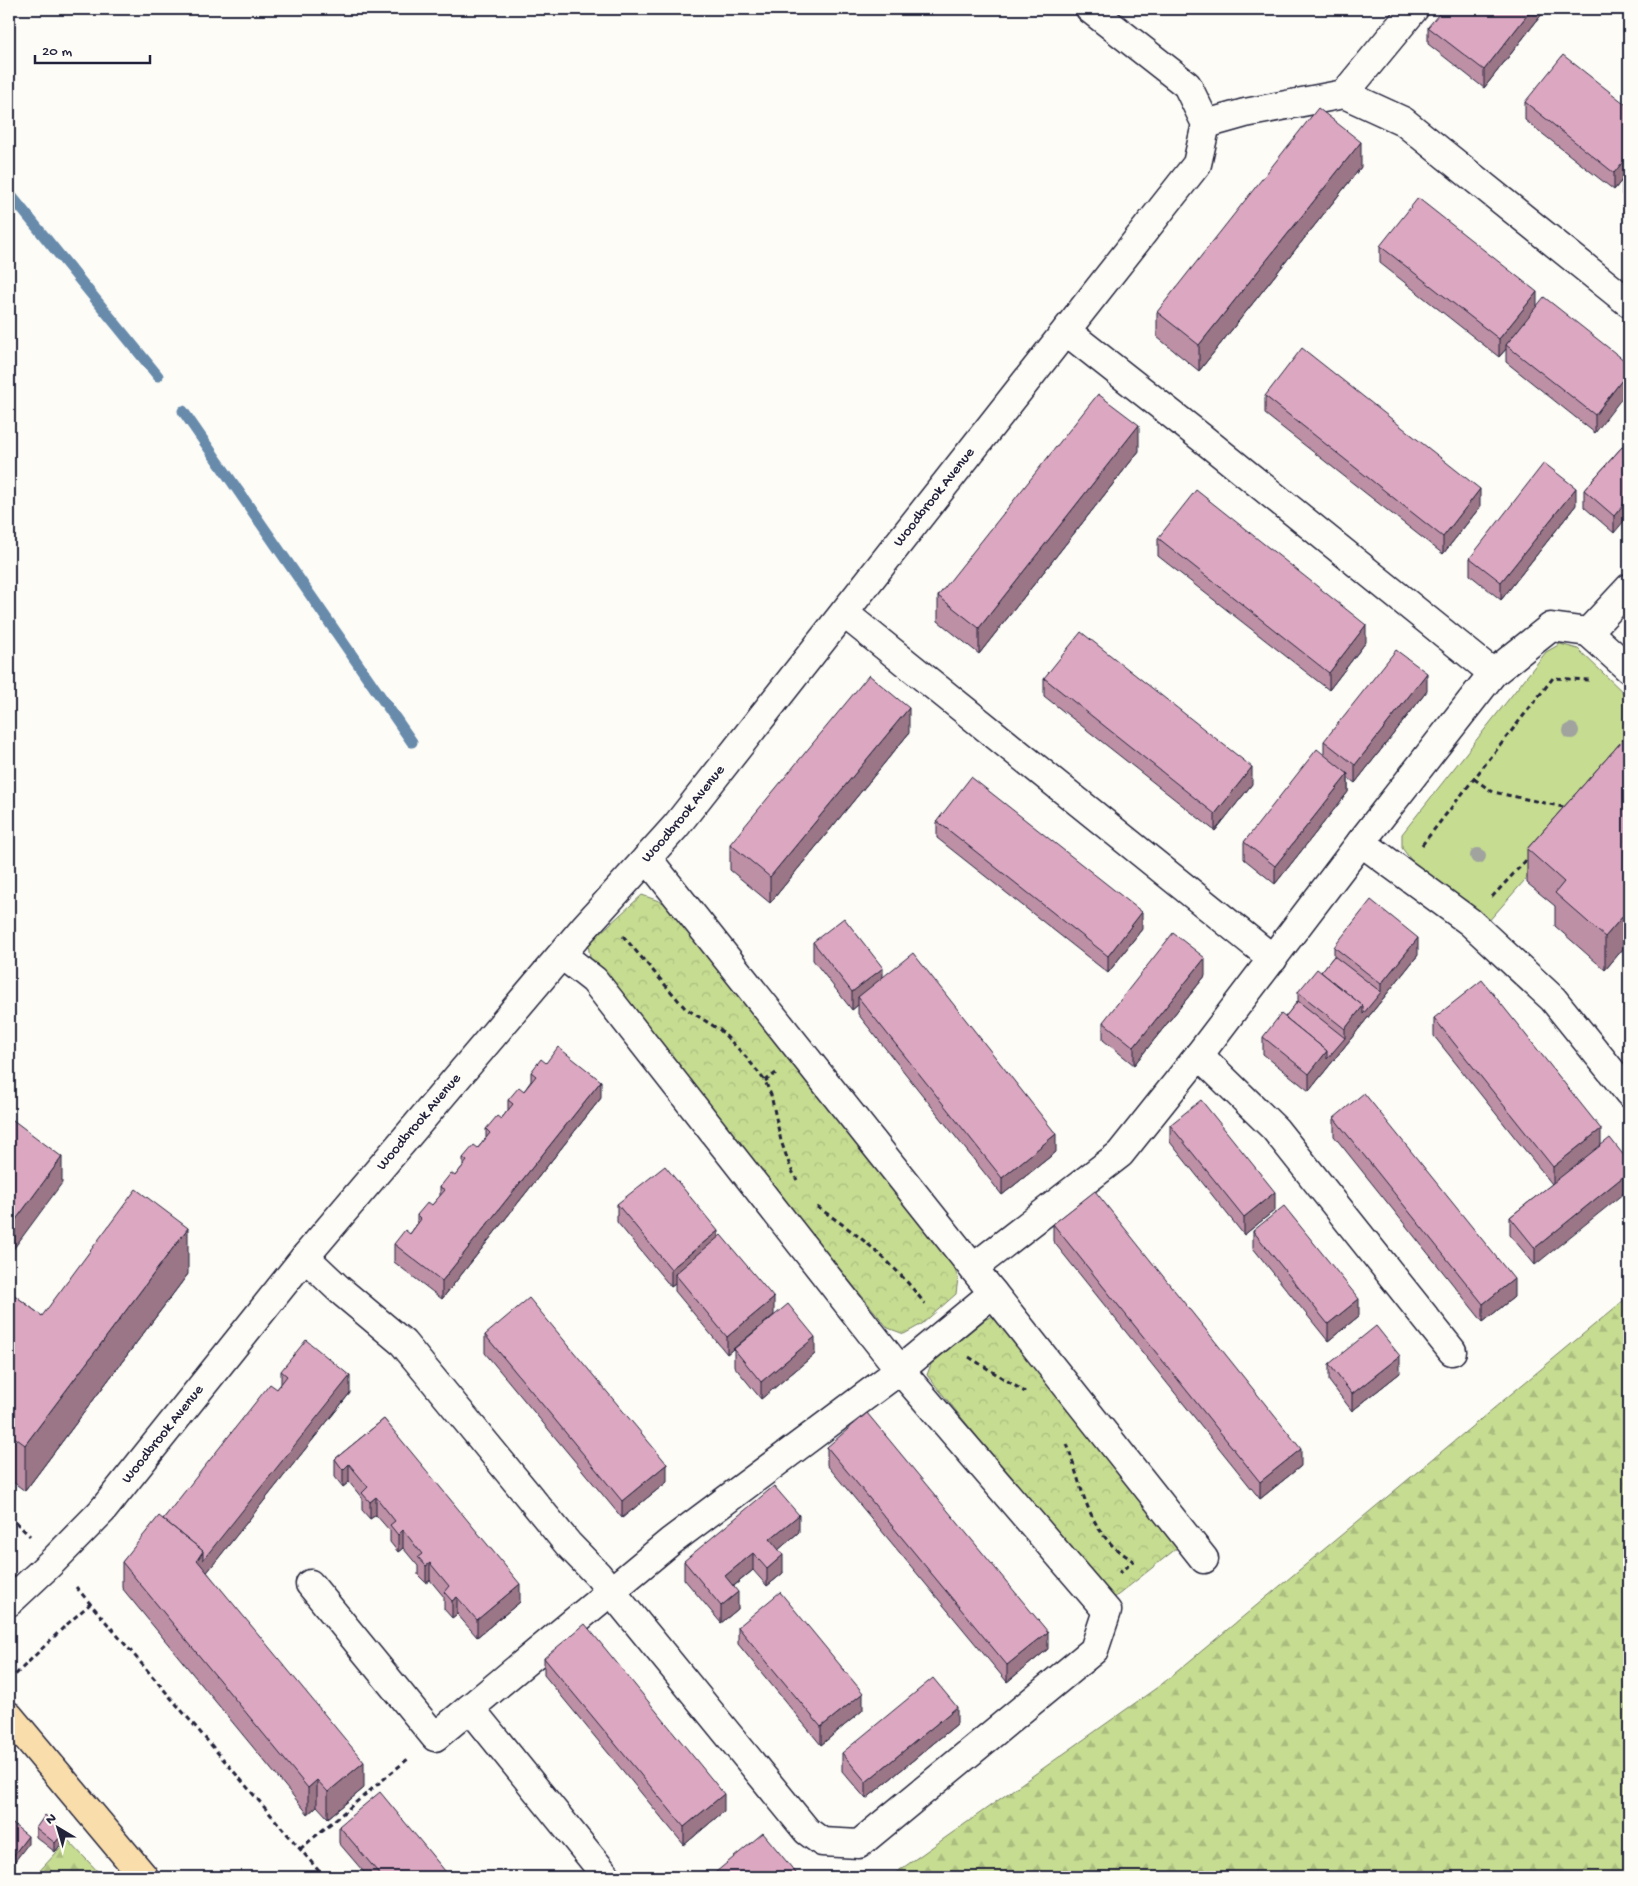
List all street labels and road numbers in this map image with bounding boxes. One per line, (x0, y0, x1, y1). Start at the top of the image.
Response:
street label: Woodbrook Avenue (890, 444, 979, 551)
street label: Woodbrook Avenue (638, 762, 729, 867)
street label: Woodbrook Avenue (373, 1070, 466, 1174)
street label: Woodbrook Avenue (118, 1381, 208, 1488)

